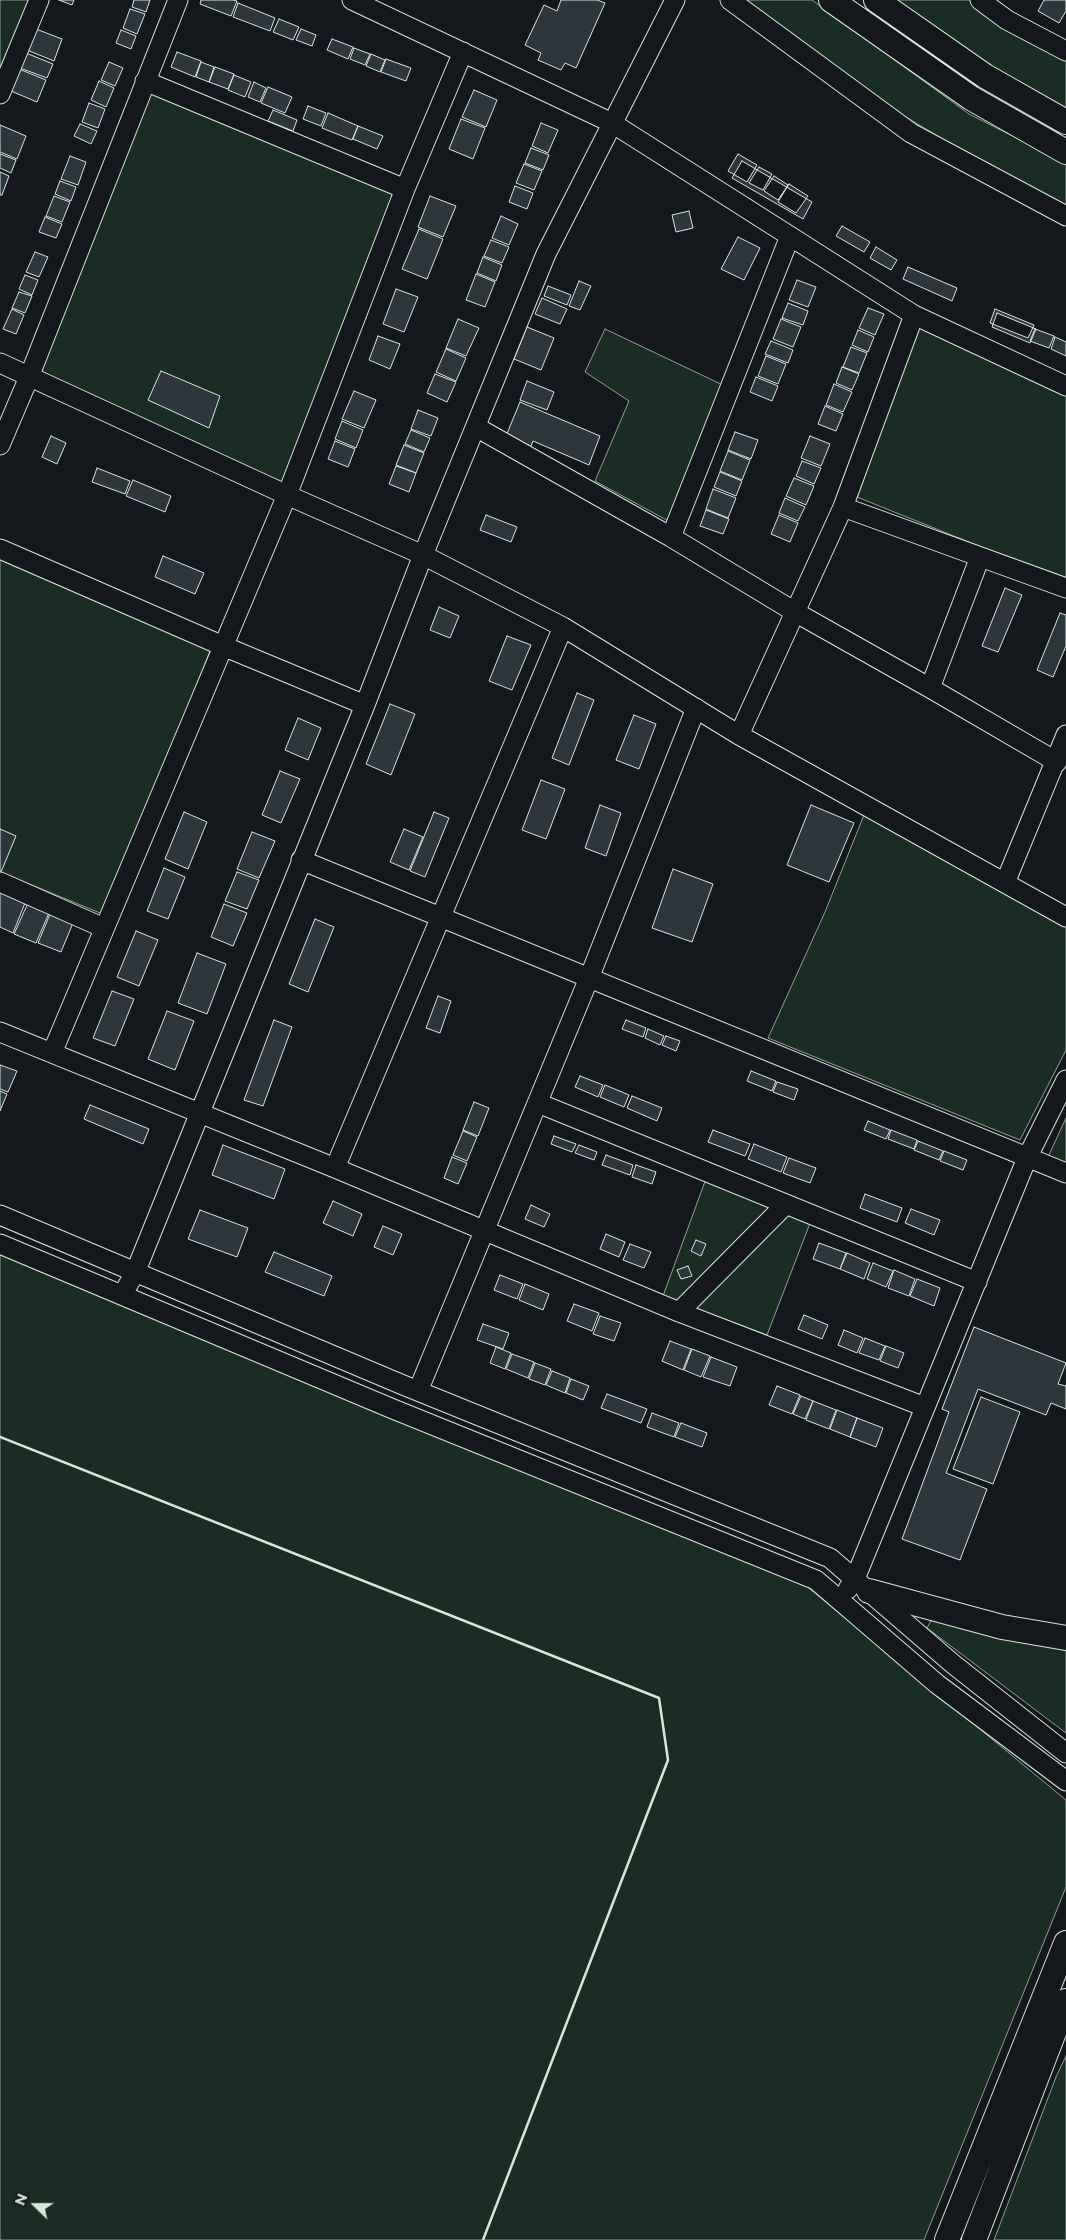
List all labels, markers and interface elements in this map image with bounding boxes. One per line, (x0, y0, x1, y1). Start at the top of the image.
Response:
north arrow (10, 2180, 60, 2230)
text: N (11, 2191, 32, 2208)

